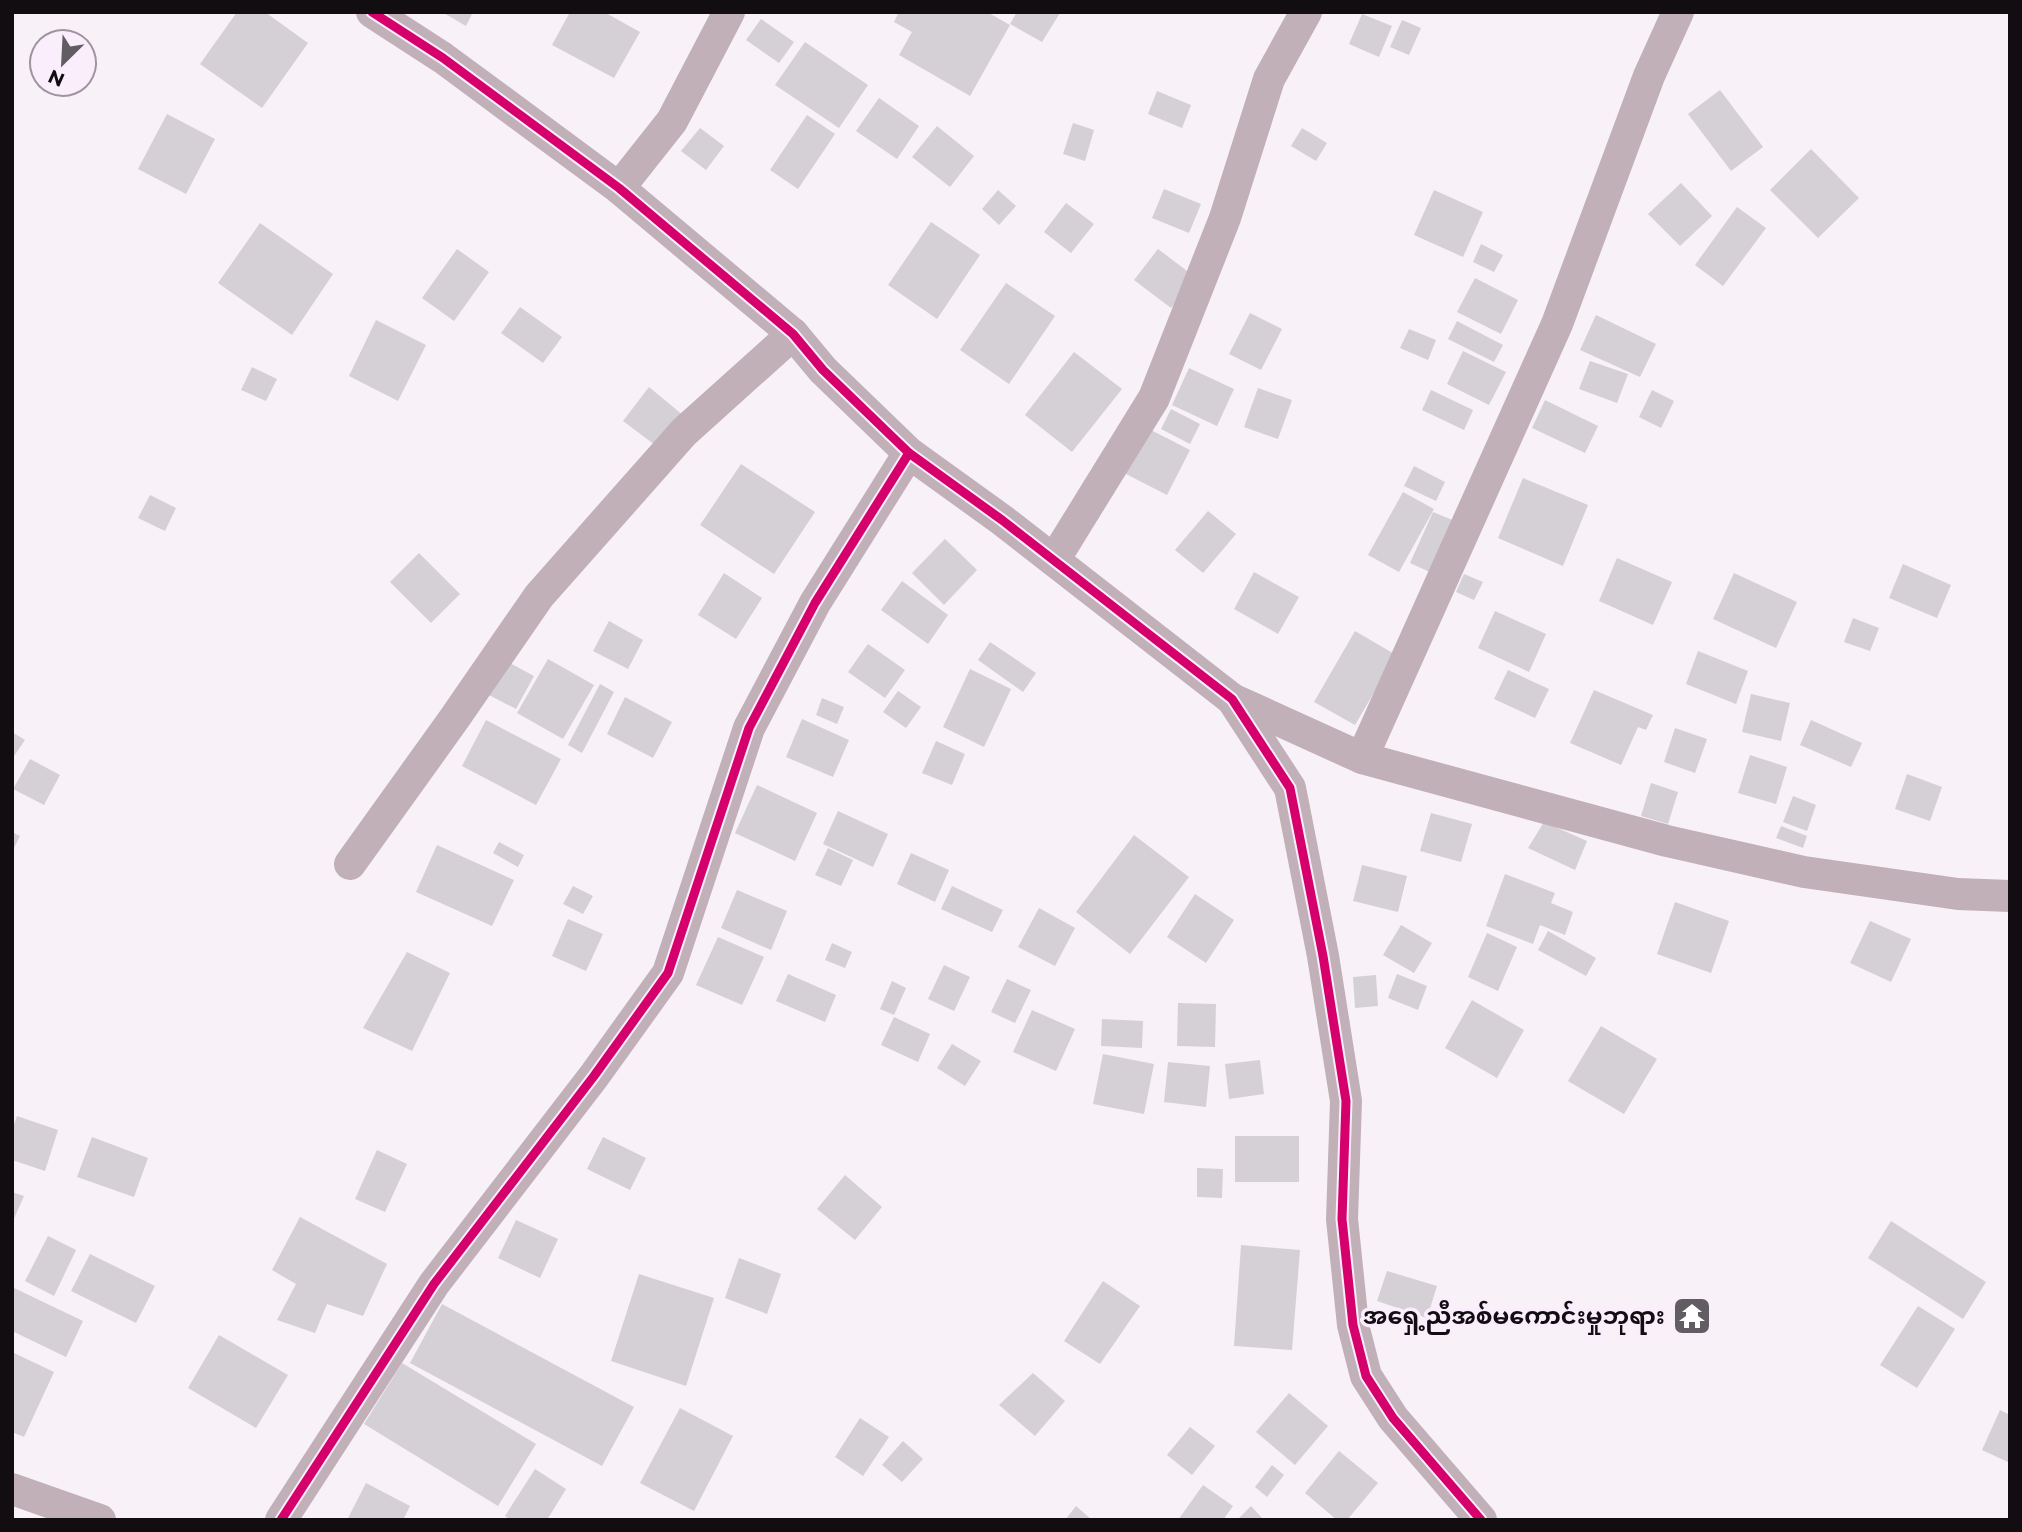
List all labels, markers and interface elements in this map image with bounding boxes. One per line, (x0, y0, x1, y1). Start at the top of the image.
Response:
north arrow (28, 28, 98, 98)
text: N (45, 64, 68, 92)
temple icon: အရှေ့ညီအစ်မကောင်းမှုဘုရား (1671, 1295, 1713, 1337)
place label: အရှေ့ညီအစ်မကောင်းမှုဘုရား (1363, 1300, 1665, 1335)

